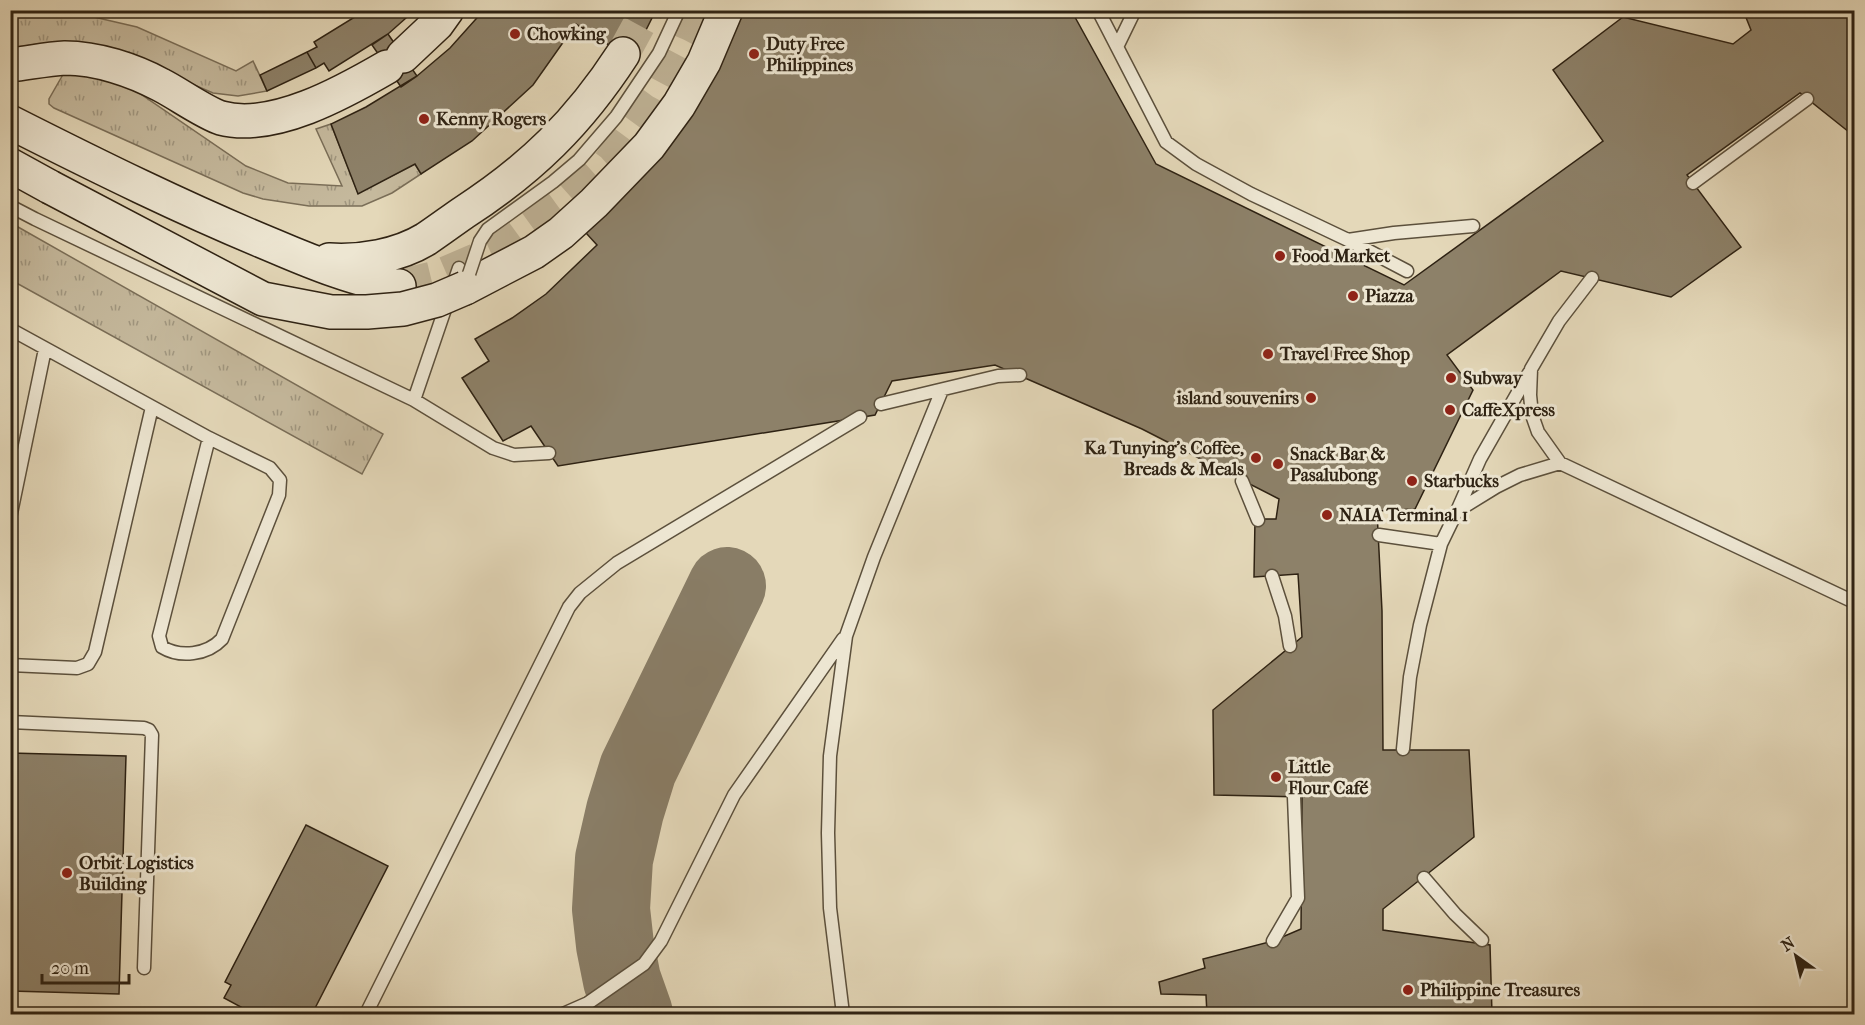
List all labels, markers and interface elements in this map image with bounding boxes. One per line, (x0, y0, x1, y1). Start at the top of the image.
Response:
place label: Chowking (527, 24, 607, 45)
marker: Chowking (508, 27, 522, 41)
place label: Duty Free Philippines (766, 34, 854, 76)
marker: Duty Free Philippines (747, 47, 761, 61)
place label: Kenny Rogers (436, 109, 547, 130)
marker: Kenny Rogers (417, 112, 431, 126)
place label: Food Market (1291, 246, 1391, 267)
marker: Food Market (1273, 249, 1287, 263)
place label: Piazza (1365, 286, 1414, 307)
marker: Piazza (1346, 289, 1360, 303)
place label: Travel Free Shop (1279, 344, 1410, 365)
marker: Travel Free Shop (1261, 347, 1275, 361)
place label: Subway (1463, 368, 1524, 389)
marker: Subway (1444, 371, 1458, 385)
place label: island souvenirs (1175, 388, 1299, 409)
marker: island souvenirs (1304, 391, 1318, 405)
place label: CaffeXpress (1462, 400, 1555, 421)
marker: CaffeXpress (1443, 403, 1457, 417)
place label: Ka Tunying's Coffee, Breads & Meals (1084, 438, 1244, 480)
place label: Snack Bar & Pasalubong (1290, 444, 1386, 486)
marker: Ka Tunying's Coffee, Breads & Meals (1249, 451, 1263, 465)
marker: Snack Bar & Pasalubong (1271, 457, 1285, 471)
place label: Starbucks (1424, 471, 1499, 492)
marker: Starbucks (1405, 474, 1419, 488)
place label: NAIA Terminal 1 (1339, 505, 1468, 526)
marker: NAIA Terminal 1 (1320, 508, 1334, 522)
place label: Little Flour Café (1287, 757, 1368, 799)
marker: Little Flour Café (1269, 770, 1283, 784)
place label: Orbit Logistics Building (79, 853, 194, 895)
marker: Orbit Logistics Building (60, 866, 74, 880)
north arrow (1766, 926, 1826, 986)
text: N (1778, 932, 1799, 955)
scale bar (42, 947, 129, 985)
text: 20 m (51, 958, 89, 979)
place label: Philippine Treasures (1420, 980, 1580, 1001)
marker: Philippine Treasures (1401, 983, 1415, 997)

